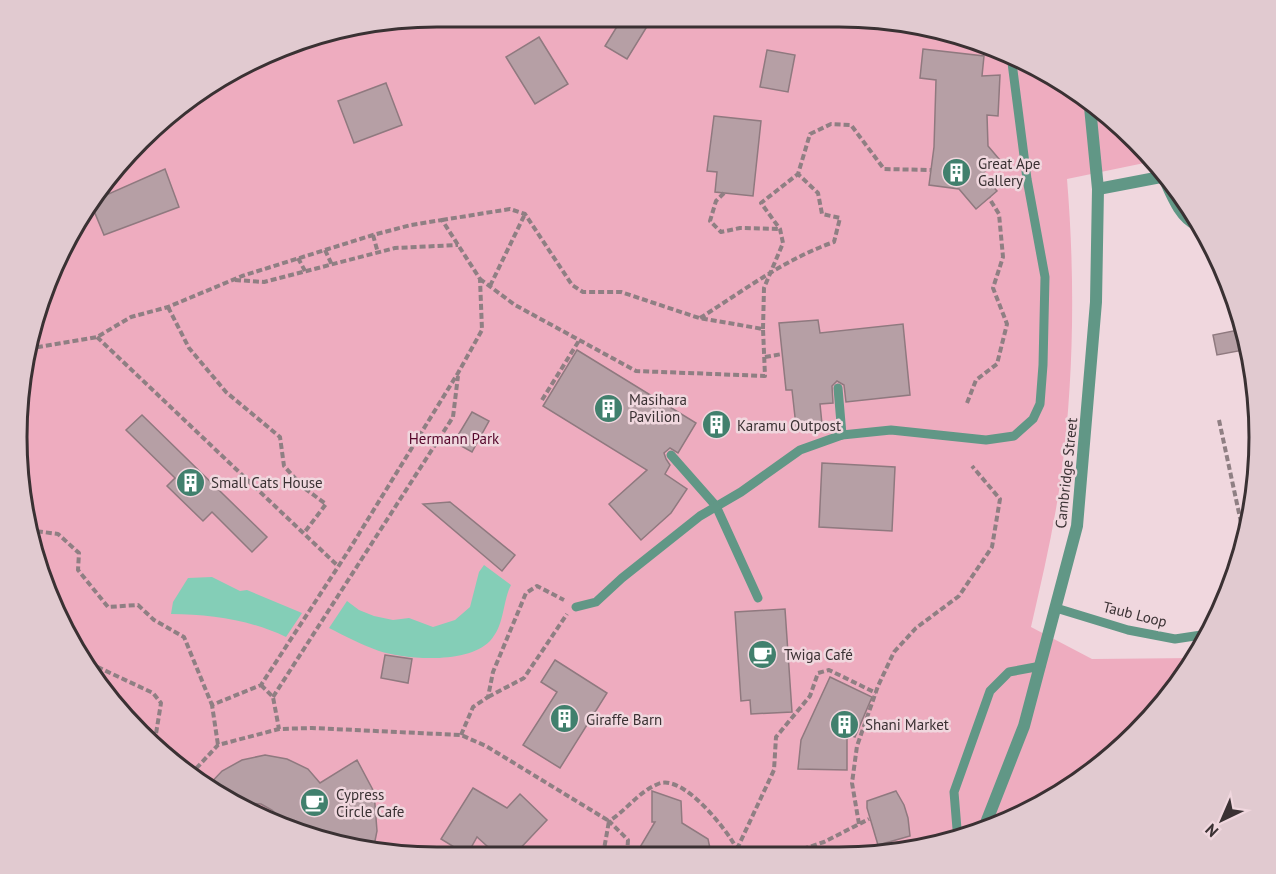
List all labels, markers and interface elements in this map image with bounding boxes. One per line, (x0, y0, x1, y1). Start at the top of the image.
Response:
place label: Great Ape Gallery (978, 154, 1040, 190)
building icon: Great Ape Gallery (941, 156, 973, 188)
place label: Masihara Pavilion (629, 390, 687, 426)
building icon: Masihara Pavilion (592, 392, 624, 424)
building icon: Karamu Outpost (700, 409, 732, 441)
place label: Karamu Outpost (737, 416, 841, 435)
street label: Cambridge Street (1051, 417, 1081, 529)
park label: Hermann Park (409, 429, 500, 448)
building icon: Small Cats House (174, 466, 206, 498)
place label: Small Cats House (211, 473, 323, 492)
street label: Taub Loop (1101, 597, 1169, 631)
cafe icon: Twiga Café (747, 638, 779, 670)
place label: Twiga Café (784, 645, 853, 664)
building icon: Giraffe Barn (549, 703, 581, 735)
building icon: Shani Market (828, 708, 860, 740)
place label: Giraffe Barn (586, 710, 662, 729)
place label: Shani Market (865, 715, 949, 734)
place label: Cypress Circle Cafe (336, 785, 404, 821)
cafe icon: Cypress Circle Cafe (299, 787, 331, 819)
north arrow (1192, 790, 1252, 850)
text: N (1201, 820, 1222, 842)

